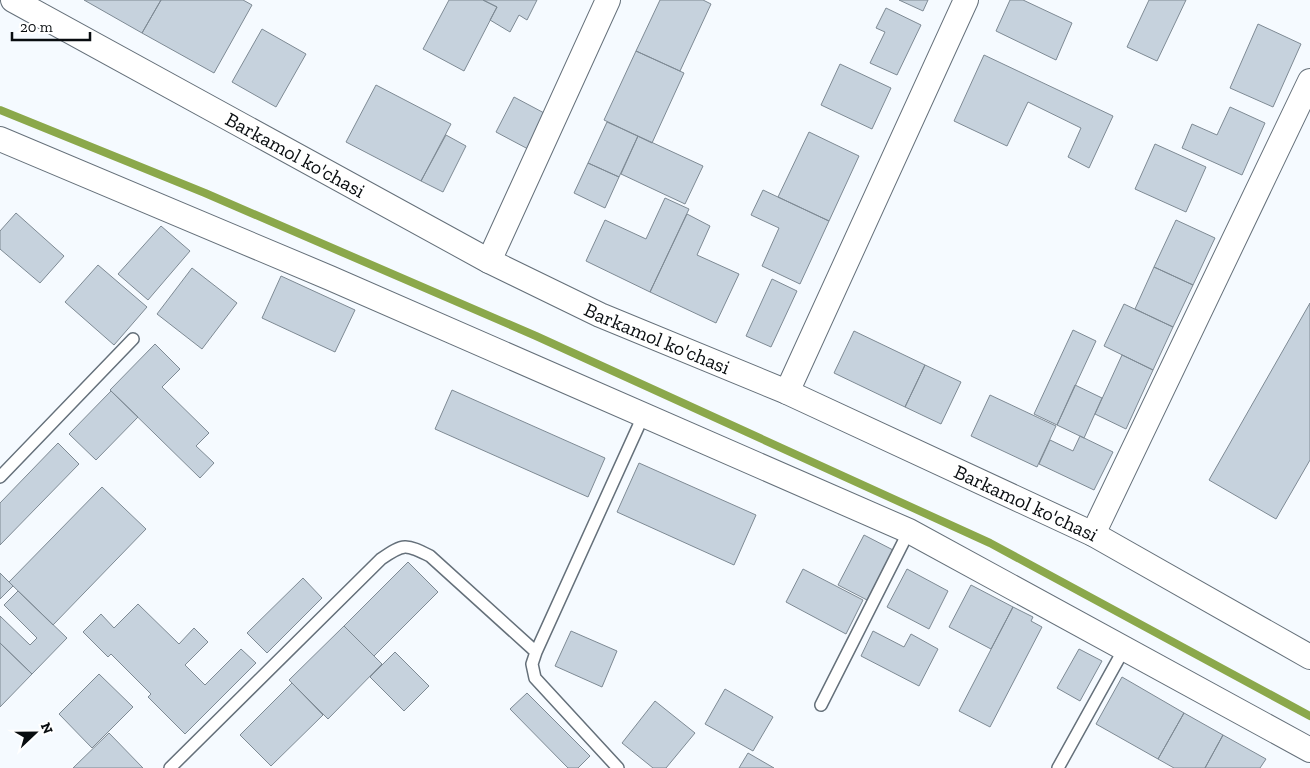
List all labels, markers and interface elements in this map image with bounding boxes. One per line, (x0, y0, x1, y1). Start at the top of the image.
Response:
scale bar (12, 10, 90, 42)
text: 20 m (20, 18, 53, 36)
street label: Barkamol ko'chasi (221, 107, 370, 203)
street label: Barkamol ko'chasi (580, 297, 734, 379)
street label: Barkamol ko'chasi (950, 459, 1103, 547)
north arrow (10, 708, 60, 758)
text: N (37, 720, 57, 737)

